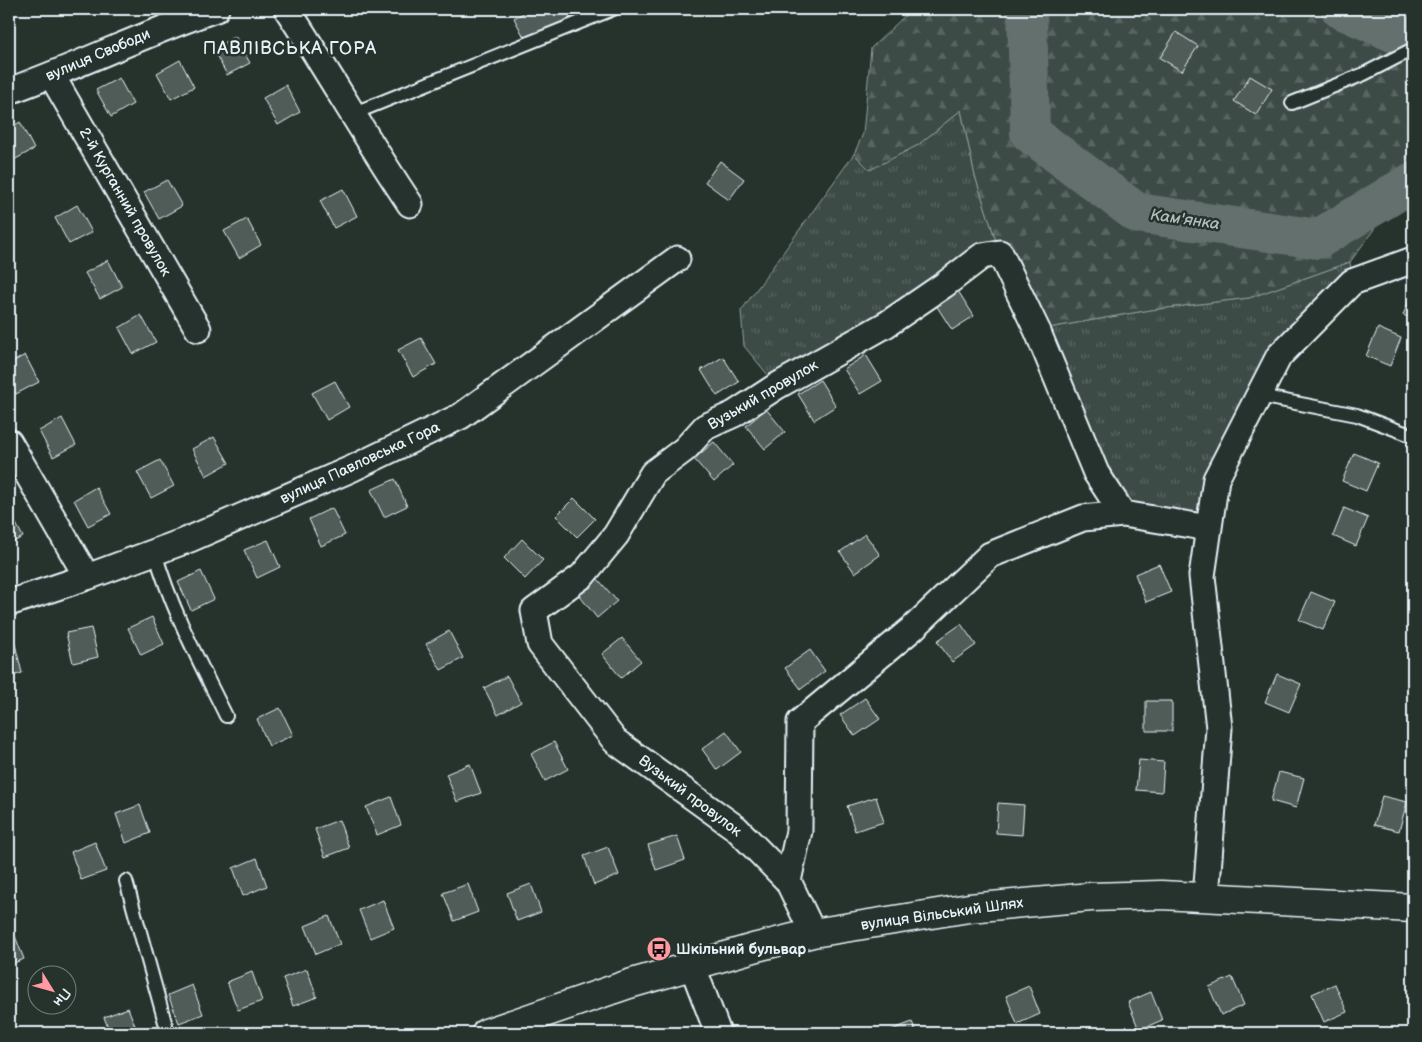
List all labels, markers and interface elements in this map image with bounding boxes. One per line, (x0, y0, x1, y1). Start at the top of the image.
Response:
street label: вулиця Свободи (43, 24, 153, 86)
district label: ПАВЛІВСЬКА ГОРА (203, 38, 377, 59)
street label: 2-й Курганний провулок (75, 124, 175, 280)
water label: Кам'янка (1149, 206, 1221, 234)
street label: Вузький провулок (705, 356, 822, 434)
street label: вулиця Павловська Гора (277, 418, 443, 508)
street label: Вузький провулок (635, 751, 745, 841)
street label: вулиця Вільський Шлях (860, 893, 1025, 935)
bus stop icon: Шкільний бульвар (646, 936, 672, 962)
place label: Шкільний бульвар (676, 940, 806, 959)
north arrow (28, 964, 78, 1014)
text: Пн (50, 985, 74, 1010)

